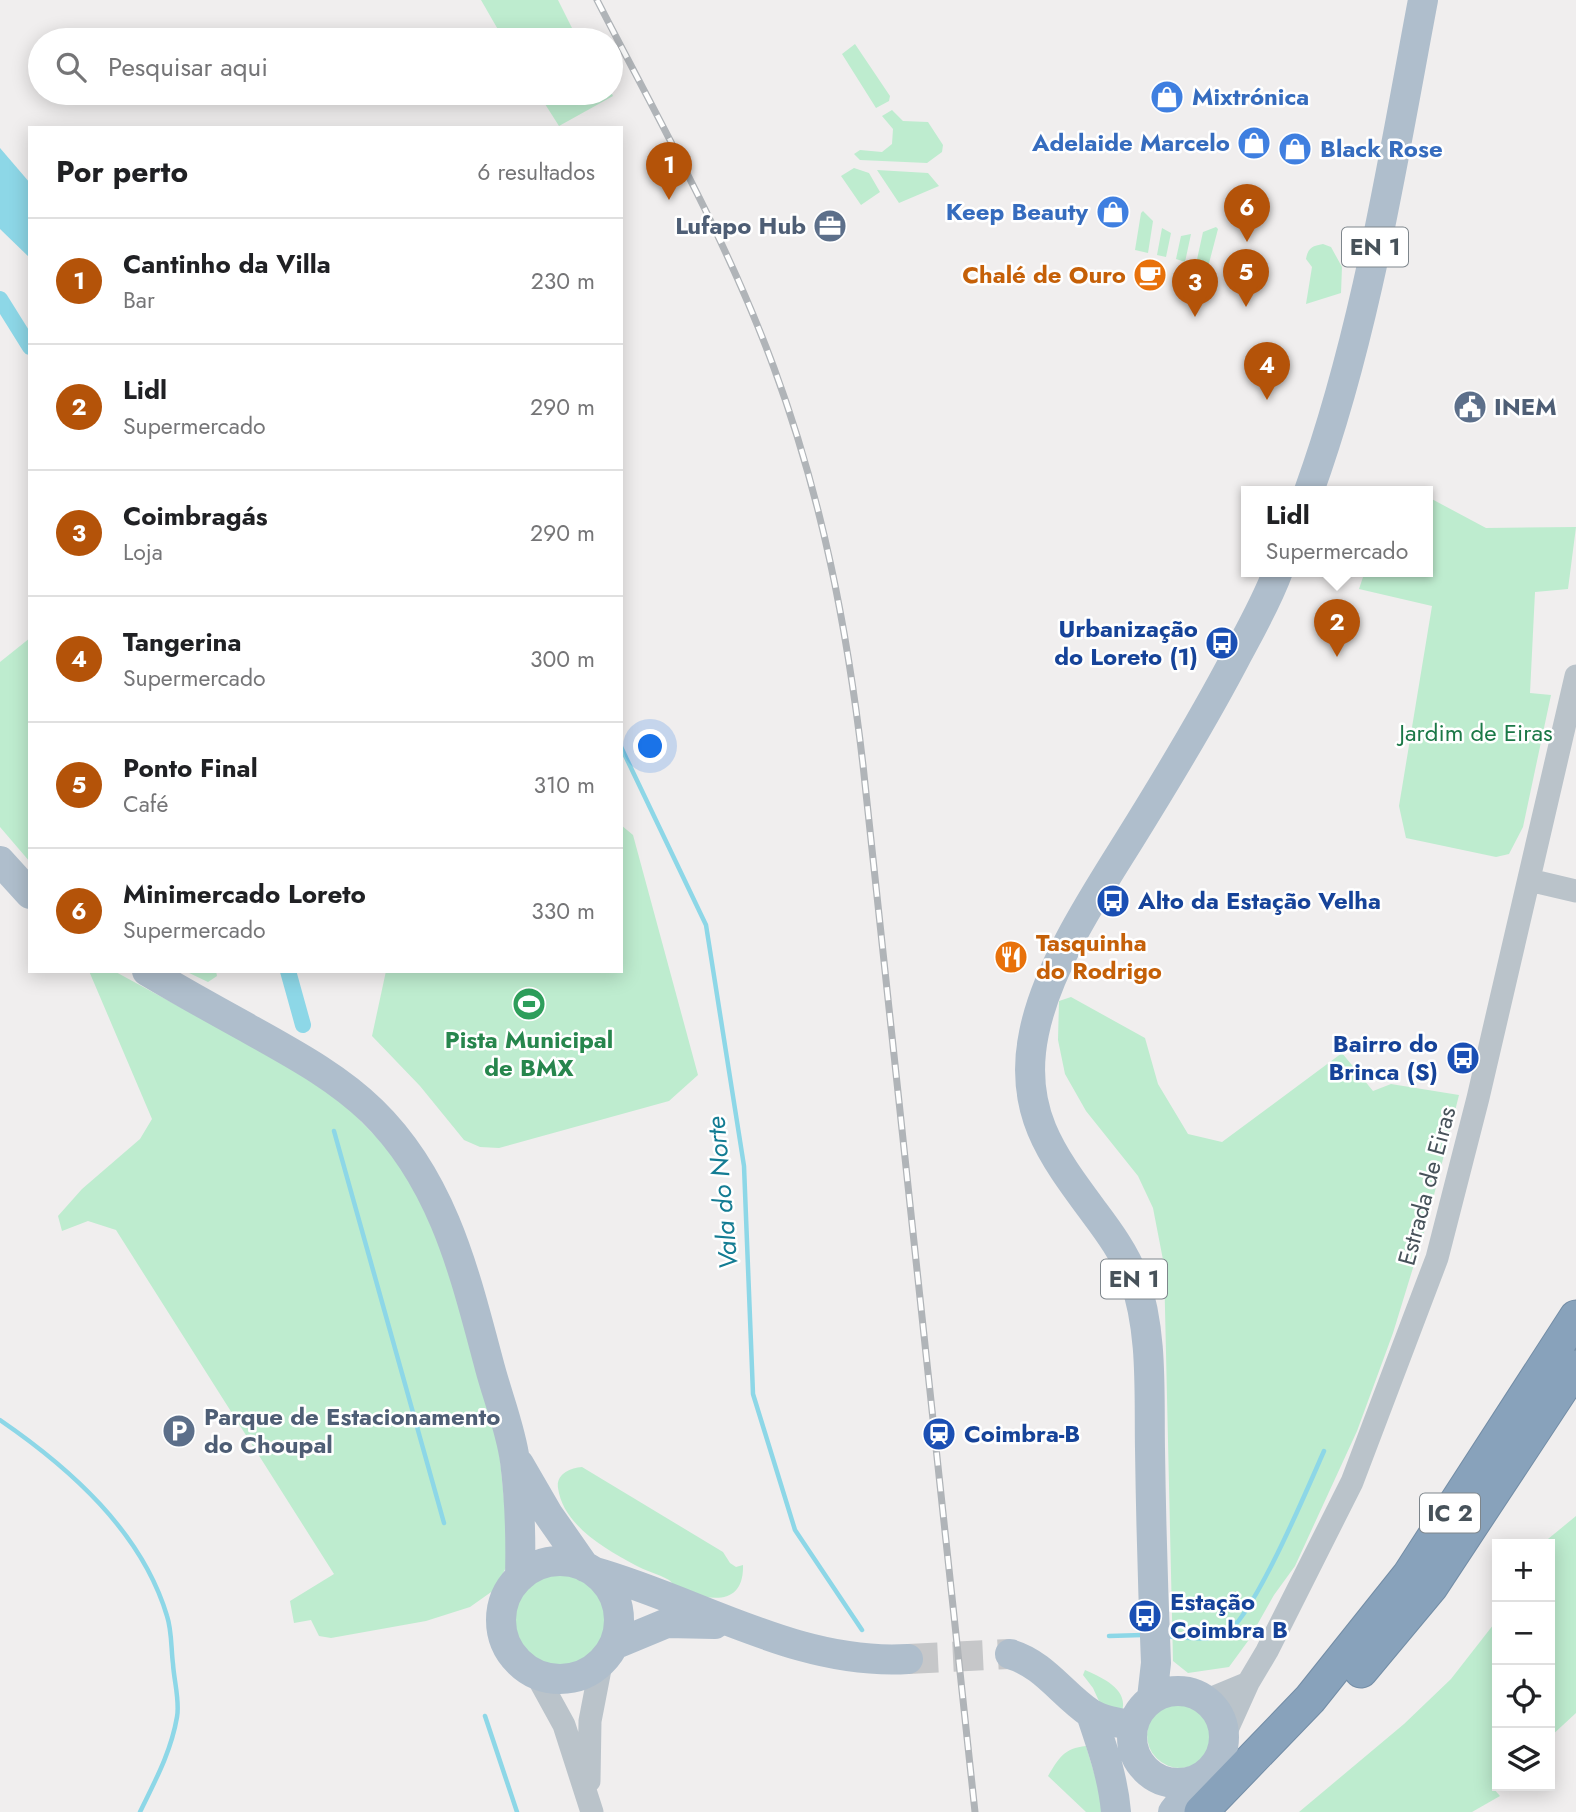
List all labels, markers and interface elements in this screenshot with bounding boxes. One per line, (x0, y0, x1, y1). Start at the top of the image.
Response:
search box (28, 28, 623, 105)
icon: search (52, 48, 90, 86)
text: Pesquisar aqui (108, 48, 268, 86)
shop icon: Mixtrónica (1148, 78, 1186, 116)
place label: Mixtrónica (1192, 79, 1309, 114)
shop icon: Adelaide Marcelo (1235, 124, 1273, 162)
place label: Adelaide Marcelo (1031, 125, 1230, 160)
shop icon: Black Rose (1276, 130, 1314, 168)
place label: Black Rose (1320, 131, 1443, 166)
pin: 1 (646, 142, 692, 200)
text: Por perto (56, 150, 188, 193)
text: 6 resultados (477, 155, 595, 189)
pin: 6 (1224, 184, 1270, 242)
shop icon: Keep Beauty (1094, 193, 1132, 231)
place label: Keep Beauty (946, 194, 1088, 229)
office icon: Lufapo Hub (811, 207, 849, 245)
place label: Lufapo Hub (675, 208, 806, 243)
road number: EN 1 (1342, 228, 1408, 266)
text: Cantinho da Villa (123, 245, 331, 283)
pin: 5 (1223, 249, 1269, 307)
cafe icon: Chalé de Ouro (1131, 256, 1169, 294)
place label: Chalé de Ouro (962, 257, 1126, 292)
pin: 3 (1172, 259, 1218, 317)
text: 1 (73, 264, 85, 298)
text: 230 m (531, 264, 595, 298)
text: Bar (123, 283, 155, 317)
pin: 4 (1244, 342, 1290, 400)
text: Lidl (123, 371, 167, 409)
public building icon: INEM (1451, 388, 1489, 426)
place label: INEM (1494, 389, 1557, 424)
text: 2 (71, 390, 87, 424)
text: 290 m (530, 390, 595, 424)
text: Supermercado (123, 409, 266, 443)
popup (1241, 486, 1433, 577)
text: Lidl (1266, 496, 1310, 534)
text: Coimbragás (123, 497, 268, 535)
text: 3 (72, 516, 86, 550)
text: 290 m (530, 516, 595, 550)
text: Supermercado (1266, 534, 1408, 568)
text: Loja (123, 535, 163, 569)
pin: 2 (1314, 599, 1360, 657)
place label: Urbanização do Loreto (1) (1054, 611, 1198, 674)
text: Tangerina (123, 623, 242, 661)
bus stop icon: Urbanização do Loreto (1) (1203, 624, 1241, 662)
text: 4 (71, 642, 87, 676)
text: 300 m (530, 642, 595, 676)
text: Supermercado (123, 661, 266, 695)
park label: Jardim de Eiras (1396, 715, 1553, 750)
your location (633, 729, 667, 763)
text: Ponto Final (123, 749, 258, 787)
text: 5 (72, 768, 86, 802)
text: 310 m (533, 768, 595, 802)
text: Café (123, 787, 168, 821)
text: Minimercado Loreto (123, 875, 366, 913)
bus stop icon: Alto da Estação Velha (1094, 882, 1132, 920)
place label: Alto da Estação Velha (1137, 883, 1381, 918)
text: 6 (71, 894, 87, 928)
text: 330 m (531, 894, 595, 928)
text: Supermercado (123, 913, 266, 947)
place label: Tasquinha do Rodrigo (1036, 925, 1162, 988)
restaurant icon: Tasquinha do Rodrigo (992, 938, 1030, 976)
sports icon: Pista Municipal de BMX (510, 985, 548, 1023)
place label: Pista Municipal de BMX (445, 1022, 613, 1085)
place label: Bairro do Brinca (S) (1328, 1026, 1438, 1089)
bus stop icon: Bairro do Brinca (S) (1444, 1039, 1482, 1077)
street label: Estrada de Eiras (1389, 1103, 1465, 1269)
water label: Vala do Norte (696, 1115, 748, 1271)
road number: EN 1 (1101, 1260, 1167, 1298)
place label: Parque de Estacionamento do Choupal (204, 1399, 500, 1462)
parking icon: Parque de Estacionamento do Choupal (160, 1412, 198, 1450)
station icon: Coimbra-B (920, 1415, 958, 1453)
place label: Coimbra-B (964, 1416, 1080, 1451)
road number: IC 2 (1420, 1494, 1480, 1532)
map controls (1492, 1539, 1555, 1791)
button: + (1492, 1539, 1555, 1602)
place label: Estação Coimbra B (1170, 1584, 1288, 1647)
bus stop icon: Estação Coimbra B (1126, 1597, 1164, 1635)
button: − (1492, 1602, 1555, 1665)
button: locate (1492, 1665, 1555, 1728)
button: layers (1492, 1728, 1555, 1791)

